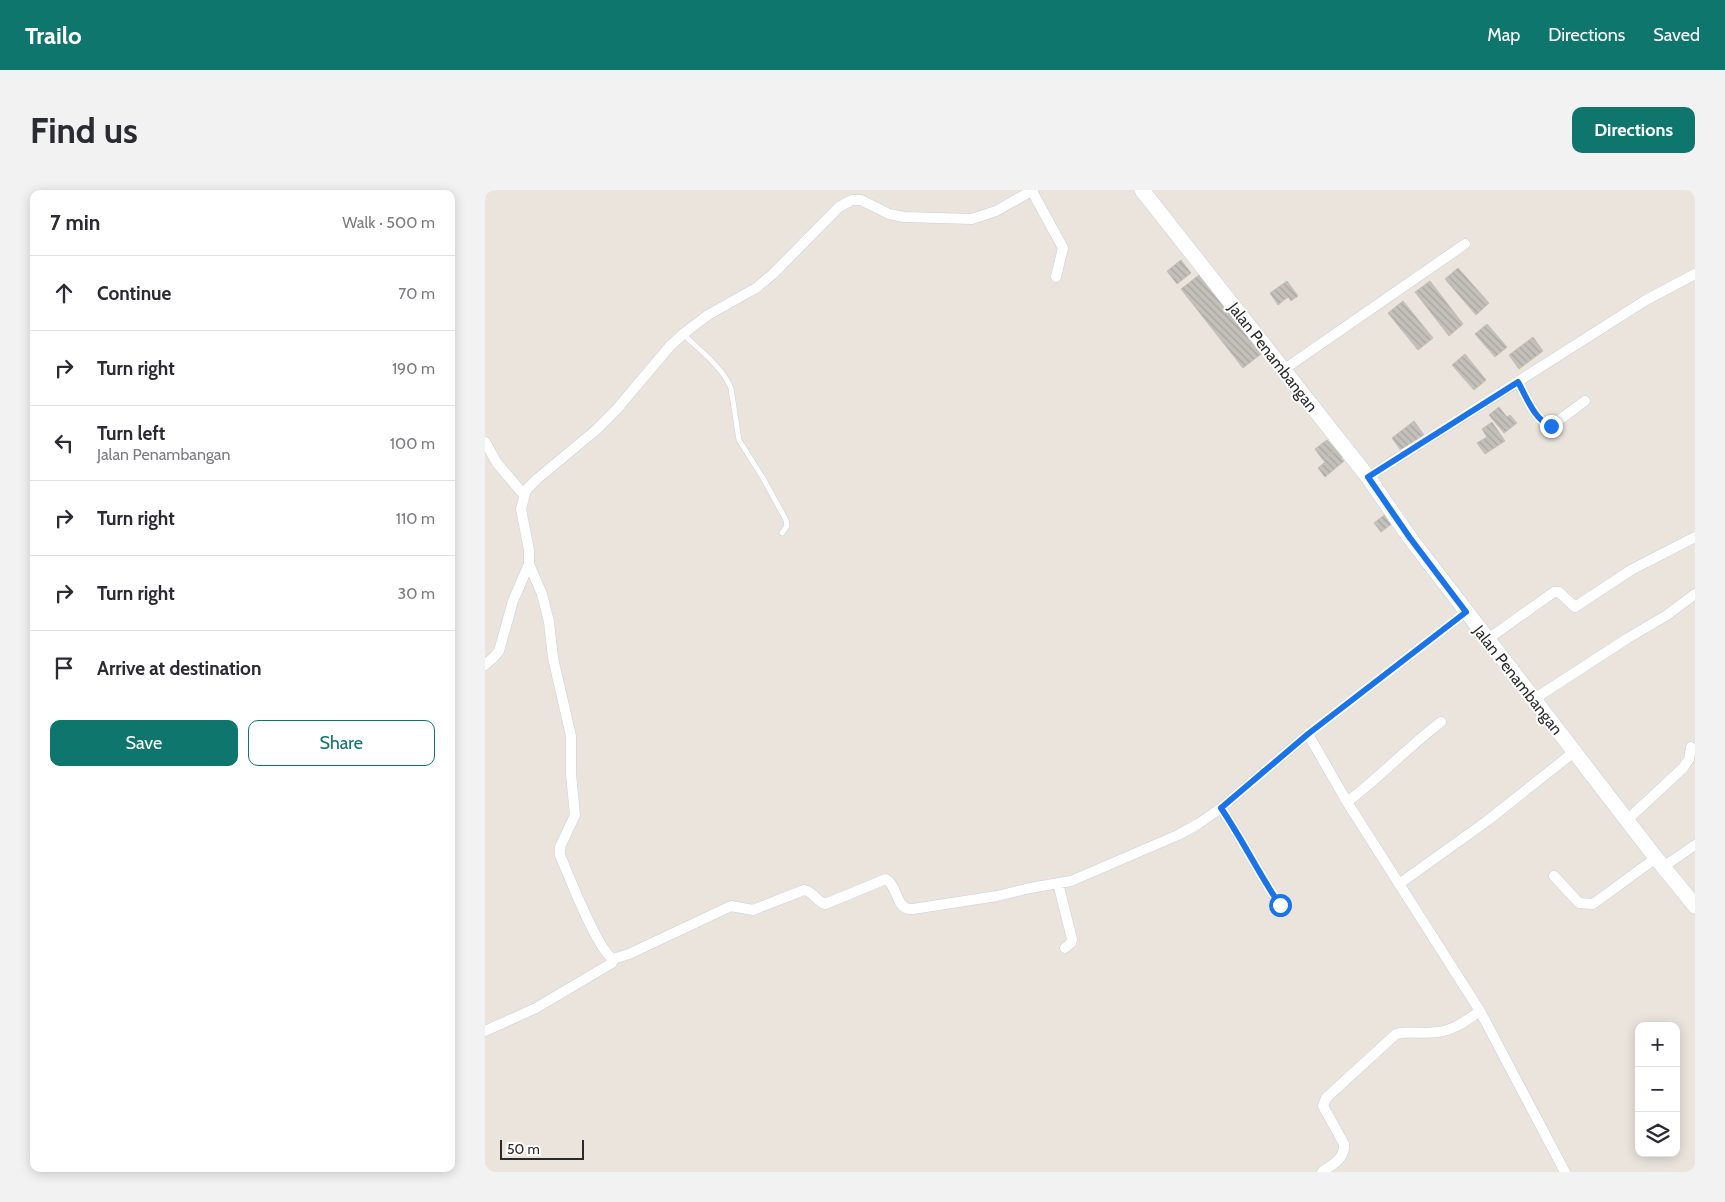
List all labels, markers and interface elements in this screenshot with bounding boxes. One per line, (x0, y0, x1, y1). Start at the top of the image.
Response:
text: Trailo (25, 21, 82, 50)
text: Map (1487, 24, 1520, 46)
text: Directions (1548, 24, 1625, 46)
text: Saved (1653, 24, 1700, 46)
button: Directions (1572, 107, 1695, 153)
text: Find us (30, 109, 138, 152)
text: 7 min (50, 210, 100, 235)
text: Walk · 500 m (342, 213, 435, 232)
icon: ahead (50, 279, 78, 307)
text: Continue (97, 282, 171, 305)
text: 70 m (398, 284, 435, 303)
street label: Jalan Penambangan (1224, 298, 1322, 415)
icon: right (50, 354, 78, 382)
text: Turn right (97, 357, 175, 380)
text: 190 m (392, 359, 435, 378)
route end (1540, 415, 1563, 438)
text: Turn left (97, 422, 165, 445)
icon: left (50, 429, 78, 457)
text: 100 m (390, 434, 435, 453)
text: Jalan Penambangan (97, 445, 231, 464)
icon: right (50, 504, 78, 532)
text: Turn right (97, 507, 175, 530)
text: 110 m (396, 509, 435, 528)
icon: right (50, 579, 78, 607)
text: Turn right (97, 582, 175, 605)
text: 30 m (398, 584, 435, 603)
street label: Jalan Penambangan (1469, 621, 1567, 738)
icon: arrive (50, 654, 78, 682)
text: Arrive at destination (97, 657, 261, 680)
button: Save (50, 720, 238, 766)
button: Share (248, 720, 435, 766)
route start (1269, 894, 1292, 917)
map controls (1635, 1022, 1680, 1157)
button: + (1635, 1022, 1680, 1067)
button: − (1635, 1067, 1680, 1112)
button: layers (1635, 1112, 1680, 1157)
scale bar (500, 1137, 584, 1160)
text: 50 m (507, 1140, 540, 1158)

